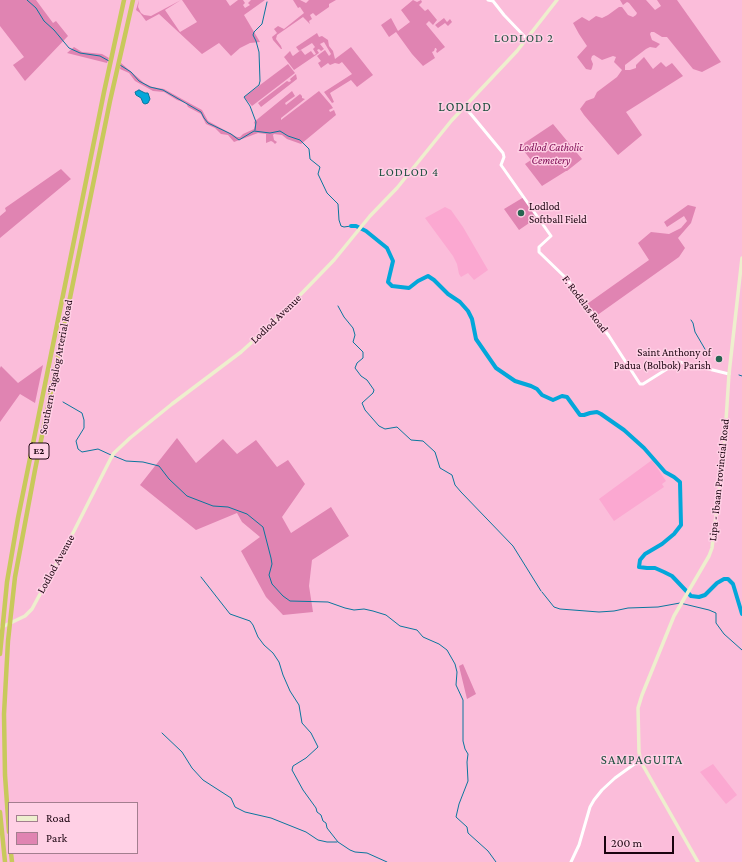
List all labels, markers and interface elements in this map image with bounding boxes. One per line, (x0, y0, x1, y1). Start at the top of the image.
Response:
district label: LODLOD 2 (494, 31, 554, 45)
district label: LODLOD (438, 99, 492, 115)
park label: Lodlod Catholic Cemetery (519, 141, 583, 167)
district label: LODLOD 4 (379, 165, 439, 179)
place label: Lodlod Softball Field (529, 200, 587, 226)
marker: Lodlod Softball Field (516, 208, 526, 218)
street label: F. Rodelas Road (559, 273, 611, 335)
street label: Lodlod Avenue (248, 292, 304, 346)
street label: Southern Tagalog Arterial Road (36, 298, 76, 436)
place label: Saint Anthony of Padua (Bolbok) Parish (614, 346, 711, 372)
marker: Saint Anthony of Padua (Bolbok) Parish (714, 354, 724, 364)
street label: Lipa - Ibaan Provincial Road (706, 418, 732, 542)
road number: E2 (29, 443, 49, 459)
street label: Lodlod Avenue (34, 532, 78, 596)
district label: SAMPAGUITA (601, 752, 683, 768)
legend (8, 802, 138, 854)
text: Road (46, 811, 70, 825)
scale bar (606, 828, 676, 854)
text: Park (46, 831, 67, 845)
text: 200 m (611, 836, 642, 850)

